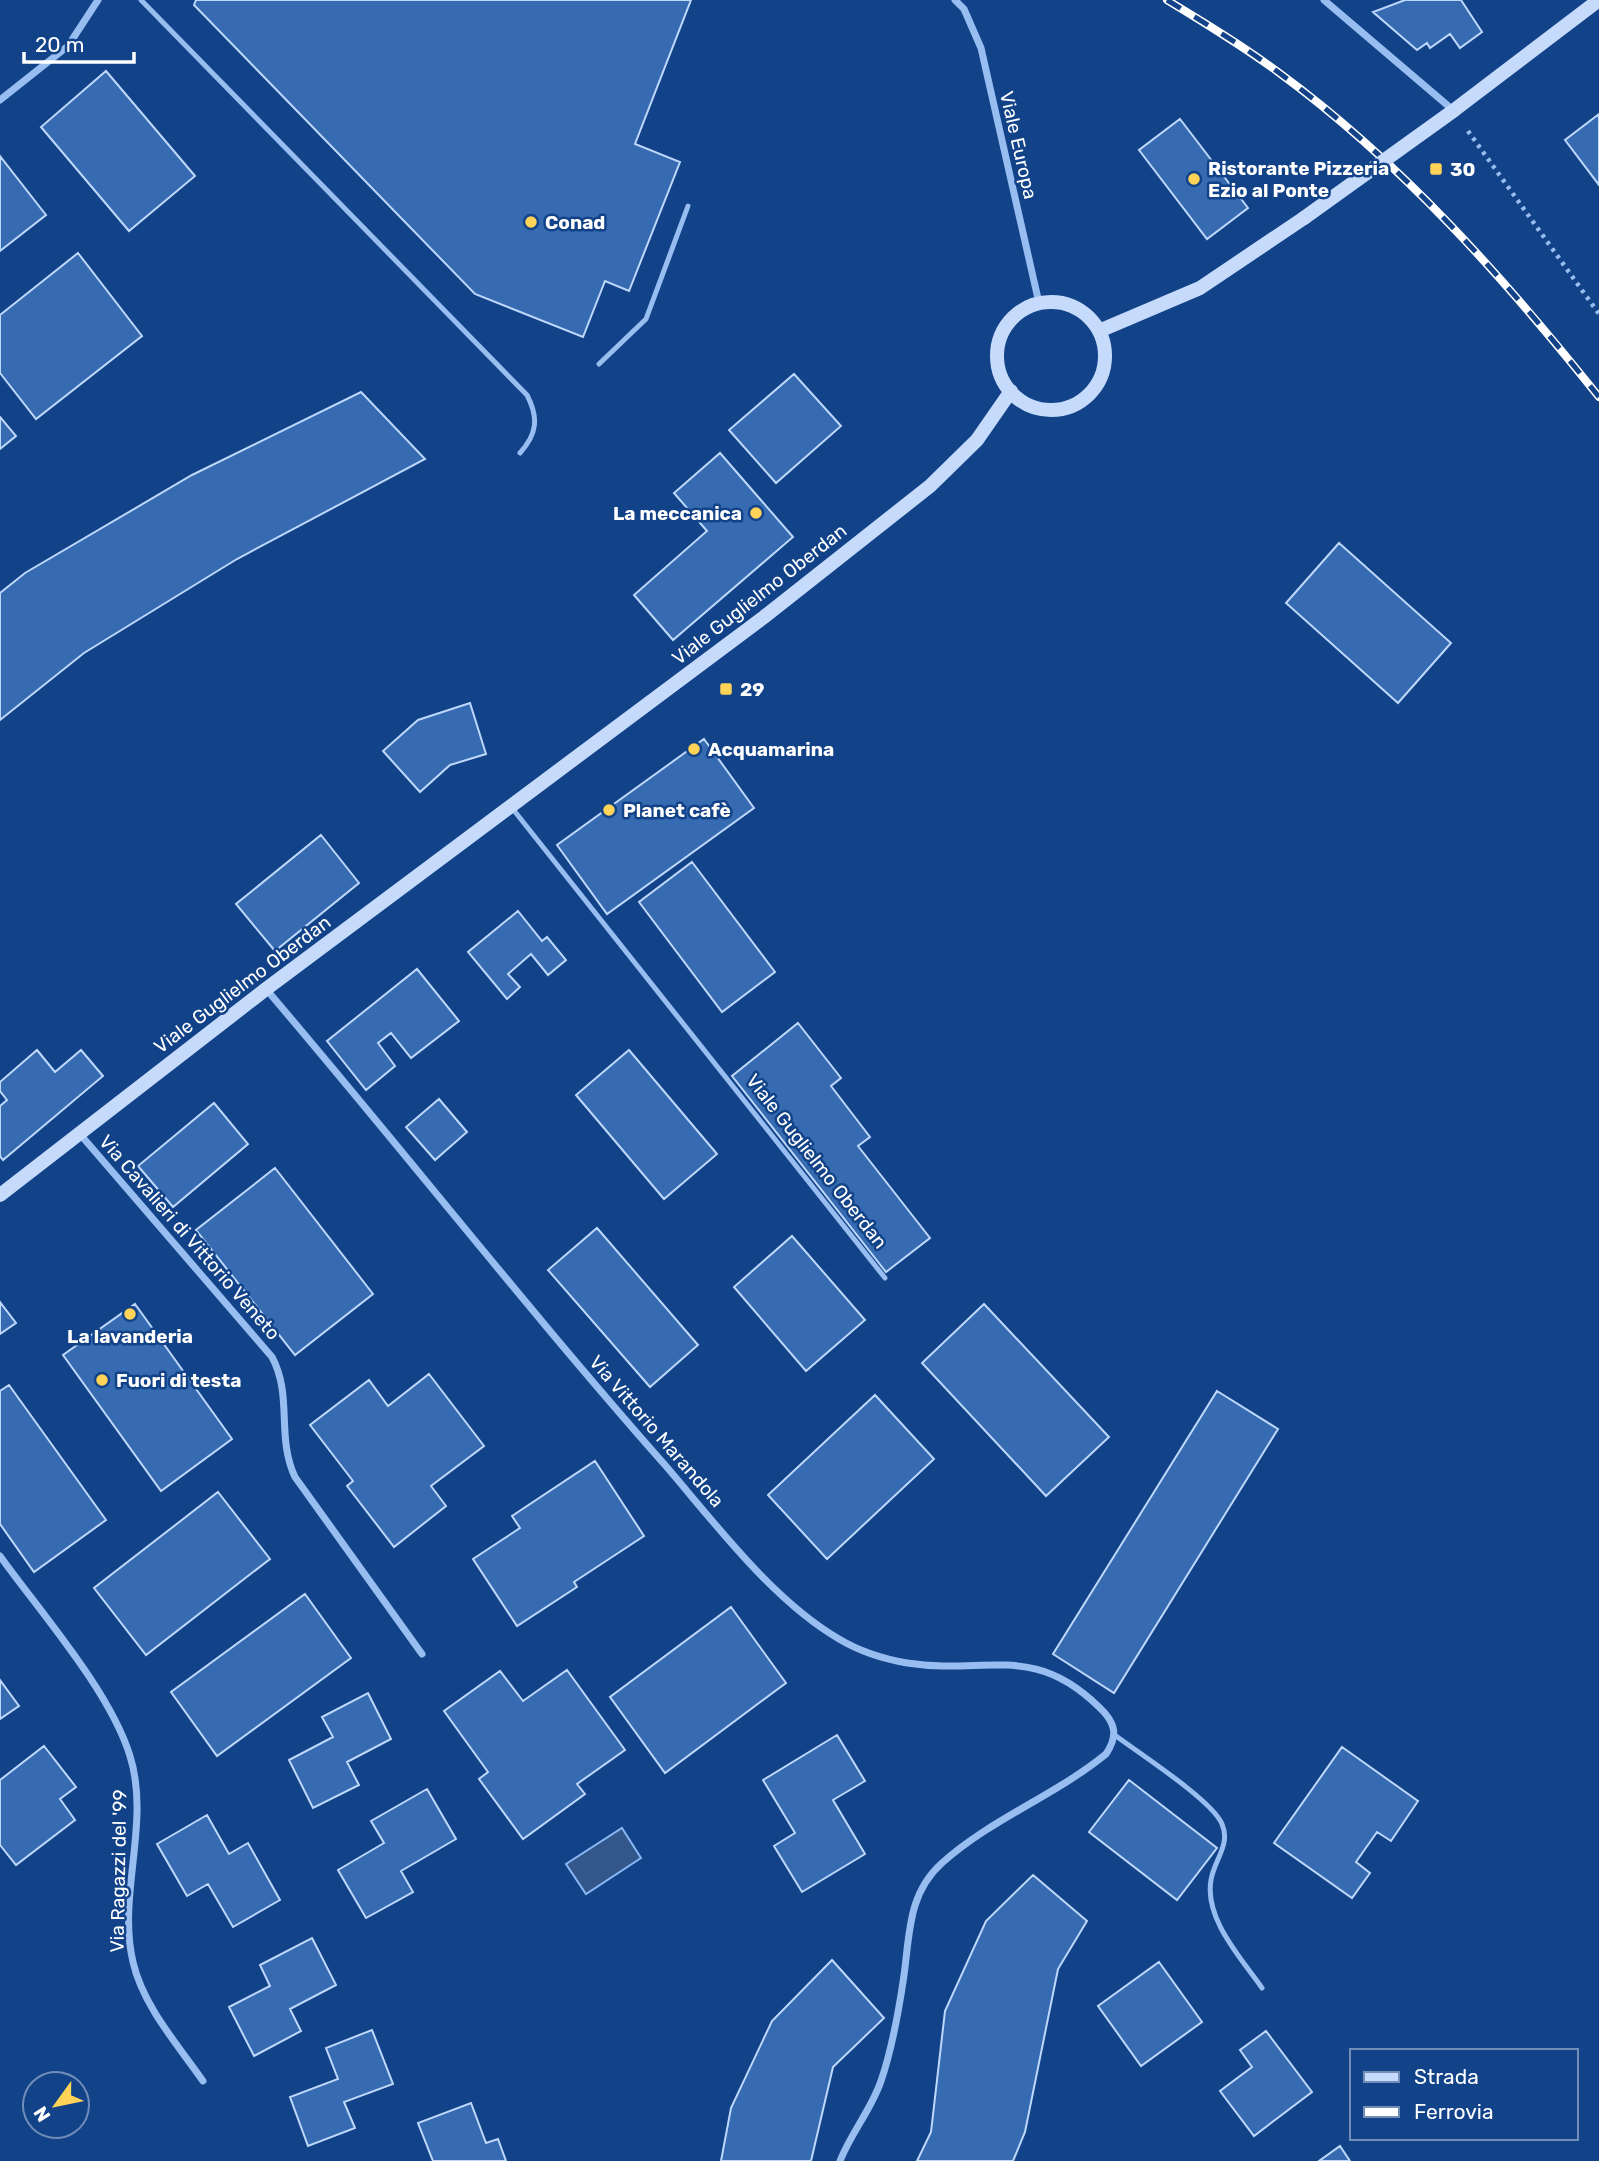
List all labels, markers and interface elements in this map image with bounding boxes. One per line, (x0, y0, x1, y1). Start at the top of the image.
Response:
scale bar (24, 21, 135, 65)
text: 20 m (35, 32, 84, 57)
street label: Viale Europa (995, 89, 1042, 201)
place label: Ristorante Pizzeria Ezio al Ponte (1208, 157, 1389, 202)
place label: 30 (1450, 158, 1475, 181)
marker: 30 (1428, 161, 1444, 177)
marker: Ristorante Pizzeria Ezio al Ponte (1186, 171, 1202, 187)
place label: Conad (545, 211, 605, 234)
marker: Conad (523, 214, 539, 230)
place label: La meccanica (613, 502, 742, 525)
marker: La meccanica (748, 505, 764, 521)
street label: Viale Guglielmo Oberdan (667, 519, 851, 670)
place label: 29 (740, 678, 765, 701)
marker: 29 (718, 681, 734, 697)
place label: Acquamarina (708, 738, 834, 761)
marker: Acquamarina (686, 741, 702, 757)
place label: Planet cafè (623, 799, 731, 822)
marker: Planet cafè (601, 802, 617, 818)
street label: Viale Guglielmo Oberdan (149, 910, 335, 1058)
street label: Viale Guglielmo Oberdan (741, 1069, 892, 1253)
street label: Via Cavalieri di Vittorio Veneto (94, 1130, 285, 1345)
marker: La lavanderia (122, 1306, 138, 1322)
place label: La lavanderia (67, 1325, 193, 1348)
street label: Via Vittorio Marandola (584, 1351, 729, 1512)
place label: Fuori di testa (116, 1369, 241, 1392)
marker: Fuori di testa (94, 1372, 110, 1388)
street label: Via Ragazzi del '99 (106, 1789, 131, 1953)
legend (1350, 2049, 1578, 2140)
text: Strada (1414, 2064, 1479, 2089)
north arrow (21, 2070, 91, 2140)
text: Ferrovia (1414, 2099, 1494, 2124)
text: N (29, 2102, 56, 2126)

